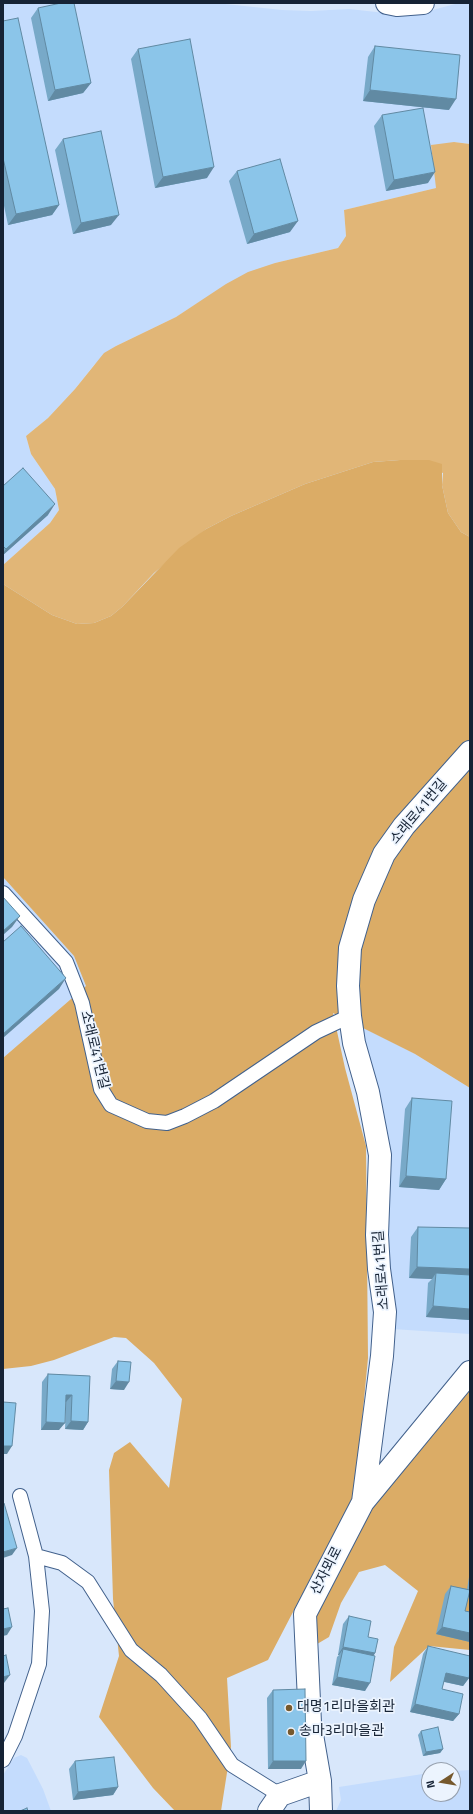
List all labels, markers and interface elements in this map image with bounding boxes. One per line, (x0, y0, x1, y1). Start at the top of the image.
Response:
street label: 소래로41번길 (387, 776, 451, 848)
street label: 소래로41번길 (76, 1009, 112, 1091)
street label: 소래로41번길 (371, 1229, 393, 1311)
street label: 산자뫼로 (308, 1544, 346, 1598)
place label: 대명1리마을회관 (297, 1700, 395, 1716)
marker: 대명1리마을회관 (284, 1703, 294, 1713)
place label: 송마3리마을관 (299, 1724, 384, 1740)
marker: 송마3리마을관 (286, 1727, 296, 1737)
north arrow (421, 1762, 461, 1802)
text: N (422, 1779, 439, 1790)

